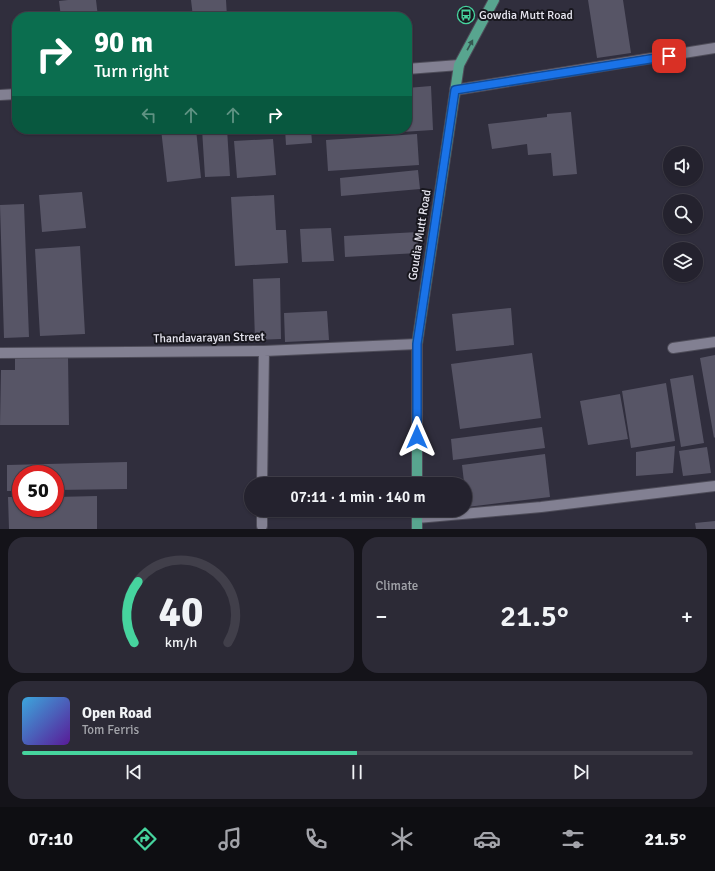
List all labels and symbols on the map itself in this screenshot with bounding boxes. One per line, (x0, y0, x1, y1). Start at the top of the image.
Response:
bus stop icon: Gowdia Mutt Road (456, 5, 476, 25)
place label: Gowdia Mutt Road (479, 8, 573, 23)
one-way arrow (467, 39, 473, 51)
pin (652, 39, 686, 73)
street label: Goudia Mutt Road (405, 188, 435, 282)
street label: Thandavarayan Street (153, 330, 265, 346)
position arrow (396, 416, 438, 458)
speed limit sign: 50 (12, 465, 64, 517)

